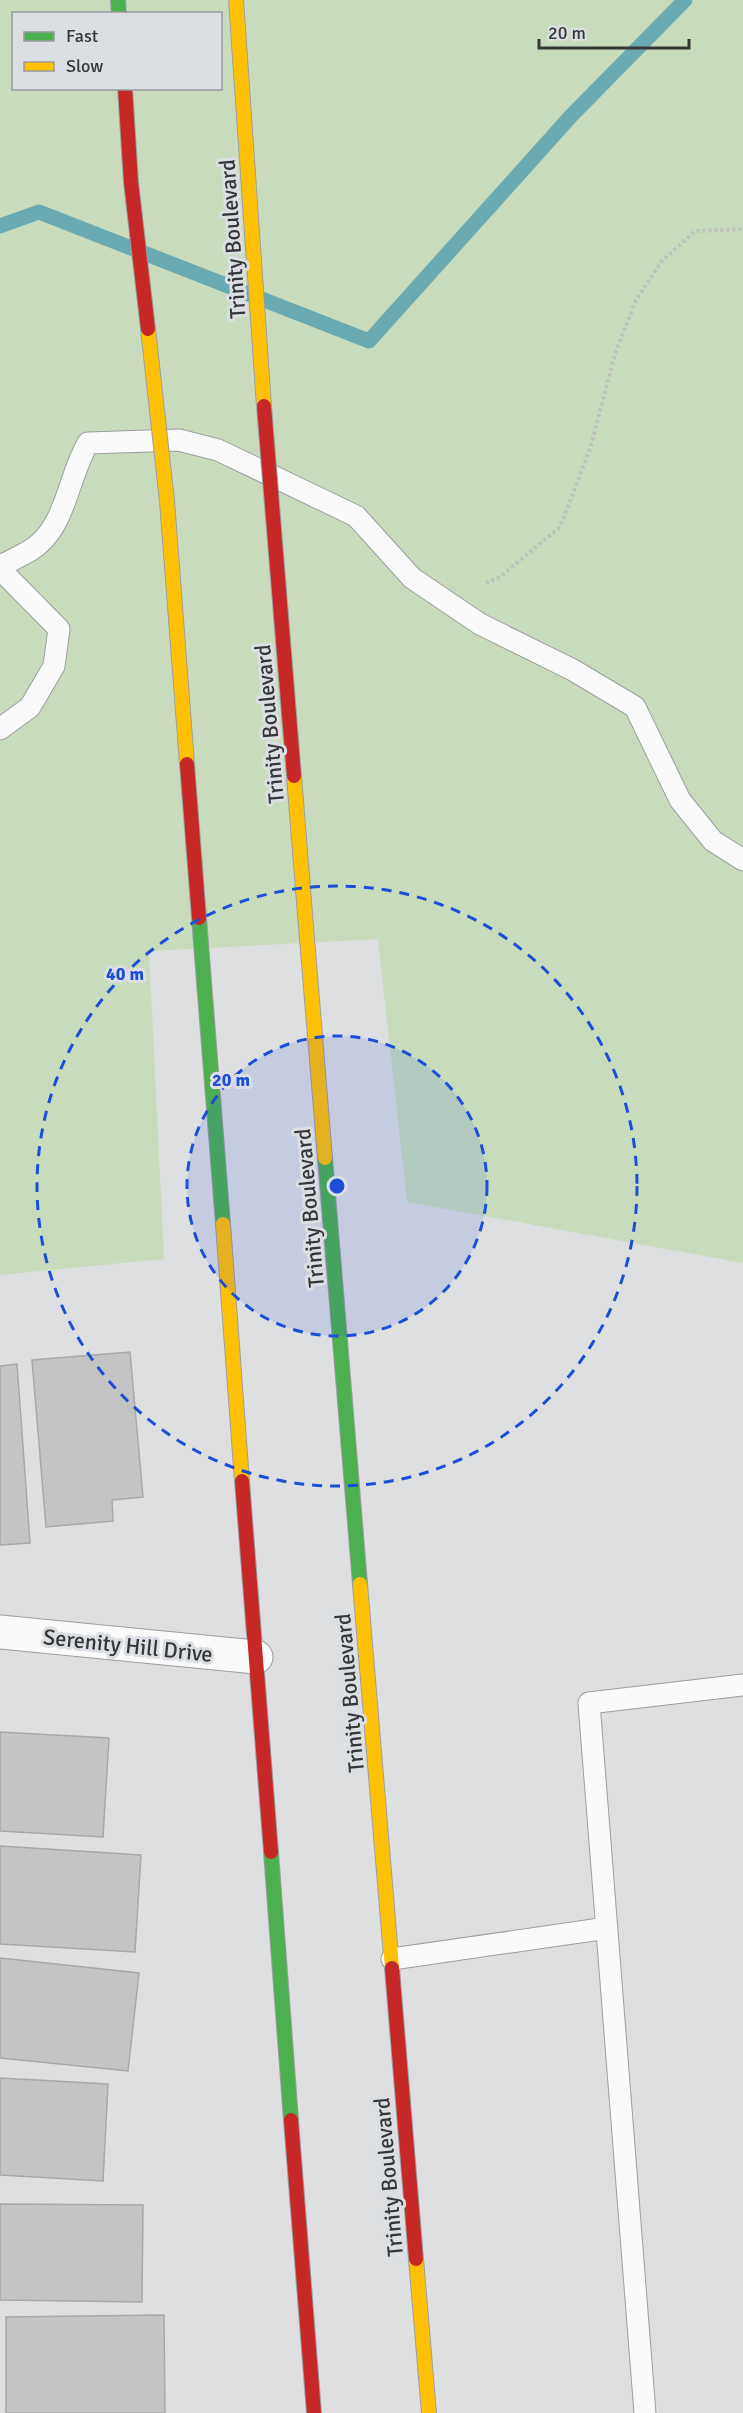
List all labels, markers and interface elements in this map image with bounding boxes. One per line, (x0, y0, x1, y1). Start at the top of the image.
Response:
legend (12, 12, 222, 90)
scale bar (539, 12, 689, 50)
text: 20 m (548, 22, 586, 44)
text: Fast (66, 25, 98, 47)
text: Slow (66, 55, 103, 77)
street label: Trinity Boulevard (213, 158, 252, 319)
street label: Trinity Boulevard (249, 643, 290, 805)
text: 40 m (106, 963, 144, 985)
text: 20 m (212, 1069, 250, 1091)
street label: Trinity Boulevard (289, 1127, 330, 1289)
centre of rings (327, 1176, 347, 1196)
street label: Trinity Boulevard (329, 1612, 370, 1774)
street label: Serenity Hill Drive (42, 1623, 214, 1668)
street label: Trinity Boulevard (368, 2096, 409, 2258)

